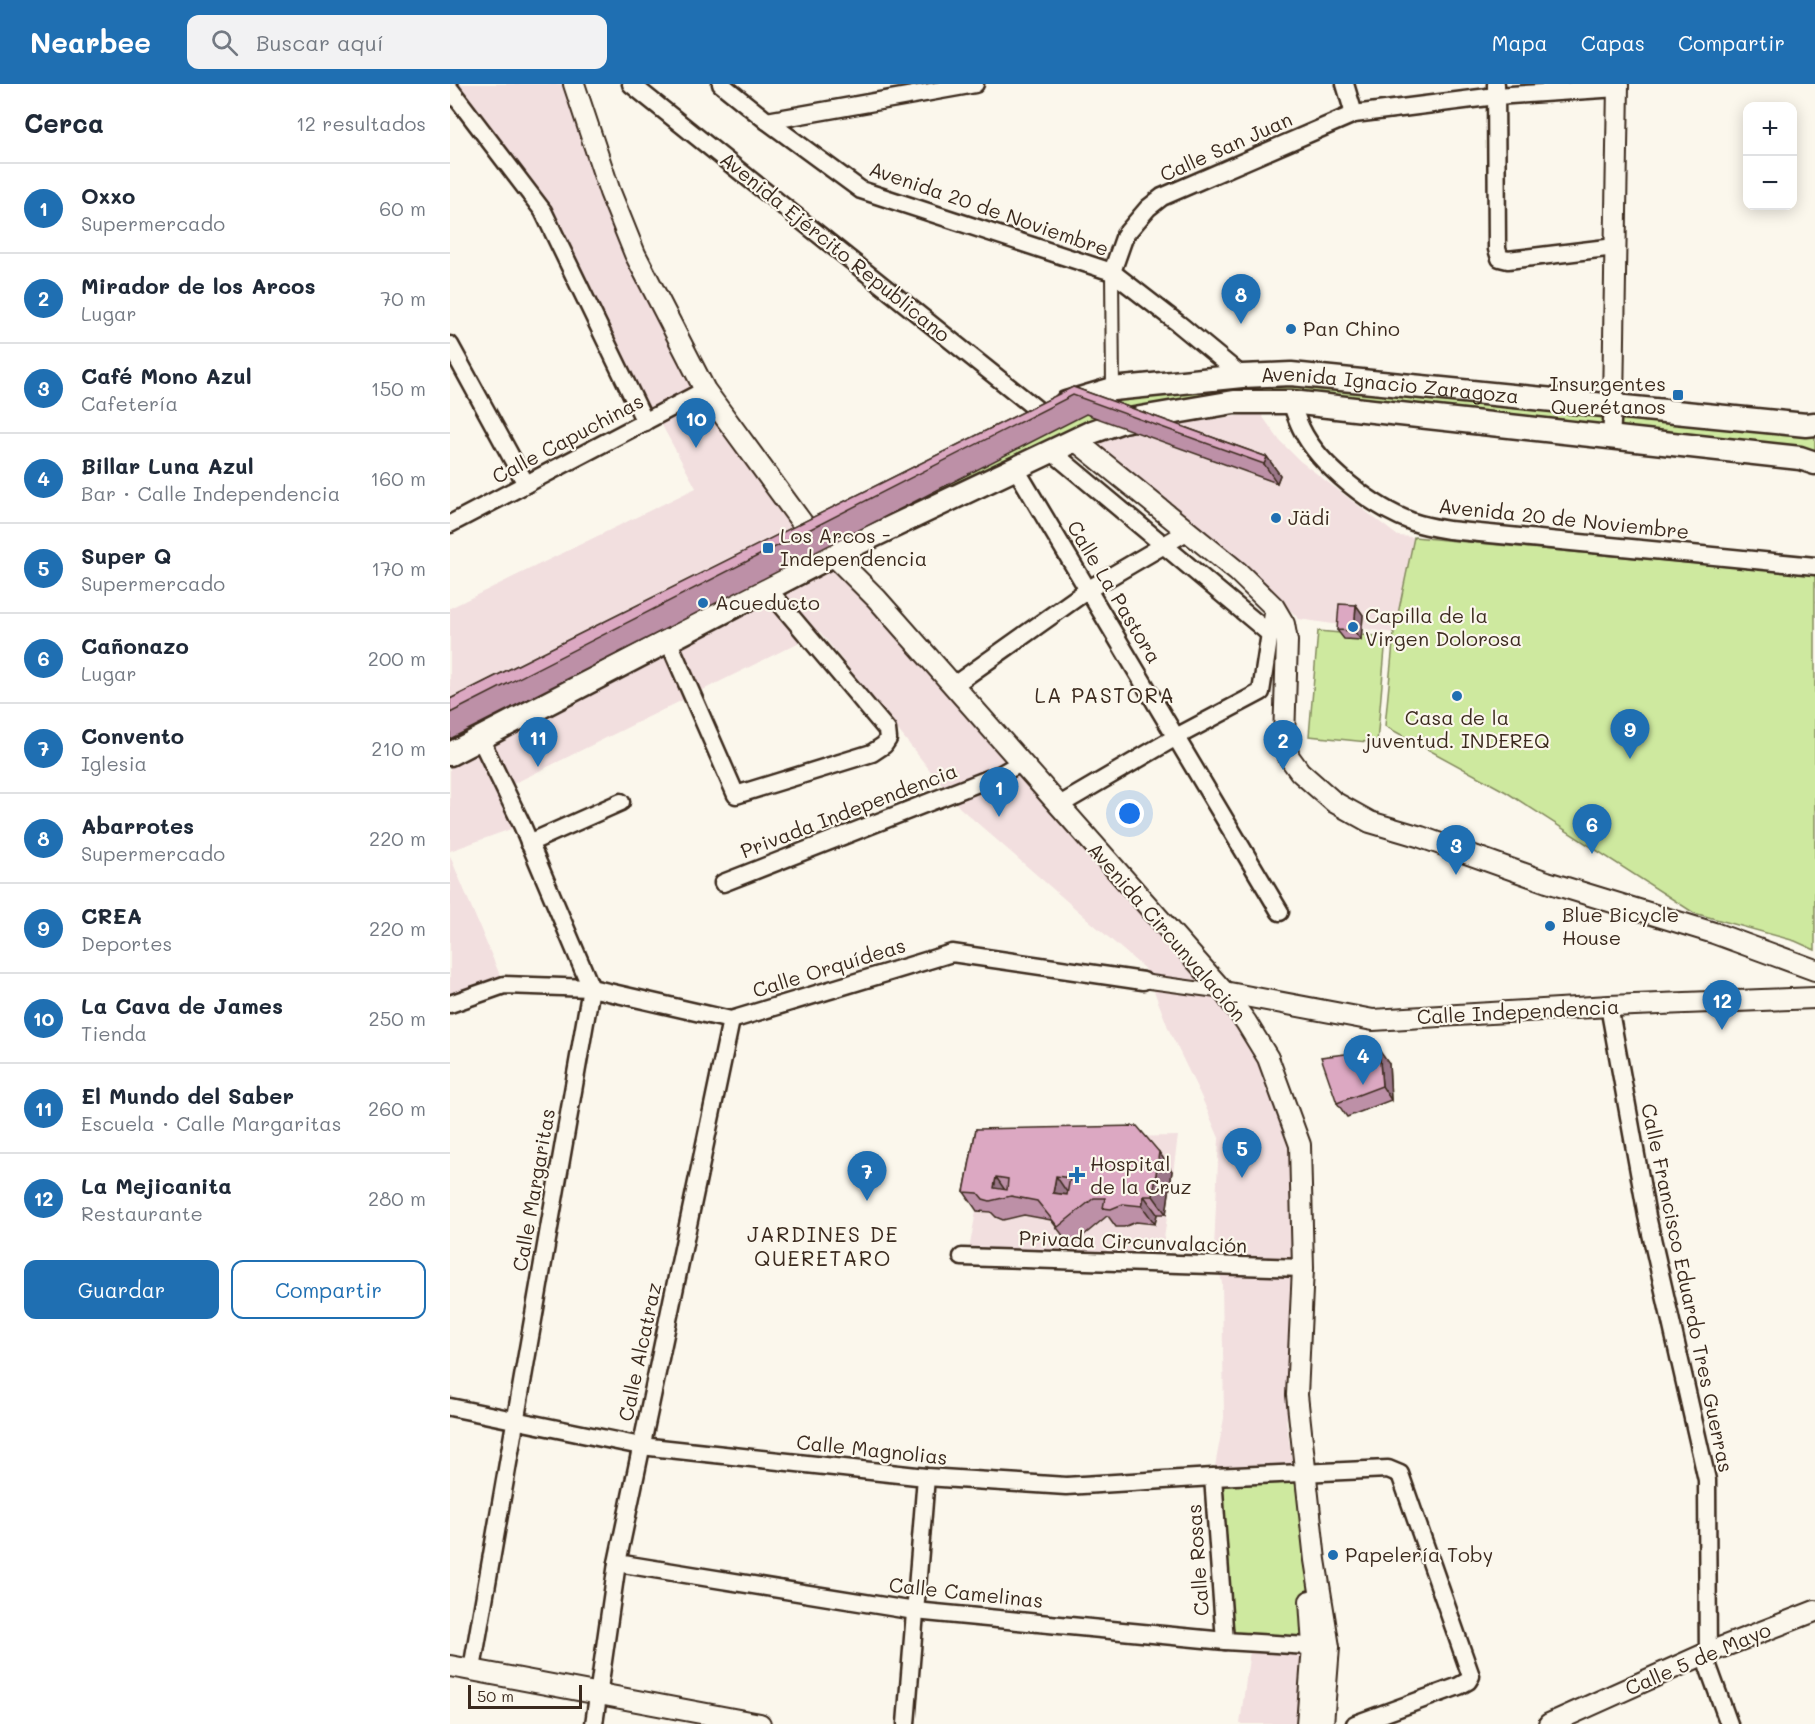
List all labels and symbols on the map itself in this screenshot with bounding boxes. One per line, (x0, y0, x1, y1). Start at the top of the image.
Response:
street label: Calle San Juan (1155, 105, 1296, 187)
street label: Avenida Ejército Republicano (715, 145, 956, 347)
street label: Avenida 20 de Noviembre (866, 155, 1113, 261)
pin: 8 (1222, 274, 1260, 324)
place label: Pan Chino (1303, 315, 1400, 341)
marker: Pan Chino (1284, 322, 1298, 336)
street label: Avenida Ignacio Zaragoza (1260, 360, 1520, 408)
place label: Insurgentes Querétanos (1550, 370, 1666, 419)
street label: Calle Capuchinas (487, 387, 648, 489)
marker: Insurgentes Querétanos (1671, 388, 1685, 402)
pin: 10 (676, 398, 716, 448)
street label: Avenida 20 de Noviembre (1438, 492, 1691, 544)
place label: Jädi (1288, 504, 1330, 530)
marker: Jädi (1269, 511, 1283, 525)
street label: Calle La Pastora (1062, 515, 1168, 668)
place label: Los Arcos - Independencia (780, 522, 927, 571)
marker: Los Arcos - Independencia (761, 541, 775, 555)
place label: Acueducto (715, 589, 820, 615)
marker: Acueducto (696, 596, 710, 610)
place label: Capilla de la Virgen Dolorosa (1365, 602, 1522, 651)
marker: Capilla de la Virgen Dolorosa (1346, 620, 1360, 634)
district label: LA PASTORA (1034, 681, 1176, 708)
marker: Casa de la juventud. INDEREQ (1450, 689, 1464, 703)
place label: Casa de la juventud. INDEREQ (1362, 704, 1550, 753)
pin: 9 (1610, 710, 1650, 759)
pin: 11 (518, 718, 557, 767)
pin: 2 (1264, 720, 1302, 770)
street label: Privada Independencia (737, 757, 961, 863)
pin: 1 (980, 768, 1018, 817)
your location (1115, 799, 1144, 828)
pin: 6 (1572, 804, 1612, 854)
pin: 3 (1436, 826, 1476, 875)
street label: Avenida Circunvalación (1083, 836, 1253, 1026)
place label: Blue Bicycle House (1562, 901, 1679, 950)
marker: Blue Bicycle House (1543, 919, 1557, 933)
street label: Calle Orquídeas (749, 931, 908, 1003)
pin: 12 (1702, 980, 1742, 1030)
street label: Calle Independencia (1416, 993, 1620, 1029)
pin: 4 (1344, 1036, 1382, 1085)
street label: Calle Francisco Eduardo Tres Guerras (1636, 1101, 1740, 1475)
street label: Calle Margaritas (506, 1106, 560, 1273)
pin: 5 (1222, 1128, 1262, 1178)
place label: Hospital de la Cruz (1090, 1150, 1192, 1199)
pin: 7 (848, 1152, 886, 1201)
marker: Hospital de la Cruz (1068, 1166, 1086, 1184)
district label: JARDINES DE QUERETARO (747, 1220, 899, 1271)
street label: Privada Circunvalación (1018, 1224, 1248, 1258)
street label: Calle Alcatraz (612, 1280, 666, 1423)
street label: Calle Magnolias (795, 1428, 949, 1470)
street label: Calle Rosas (1180, 1503, 1214, 1617)
place label: Papelería Toby (1345, 1541, 1493, 1567)
marker: Papelería Toby (1326, 1548, 1340, 1562)
street label: Calle Camelinas (888, 1571, 1045, 1613)
street label: Calle 5 de Mayo (1621, 1616, 1775, 1700)
scale bar (468, 1682, 582, 1710)

